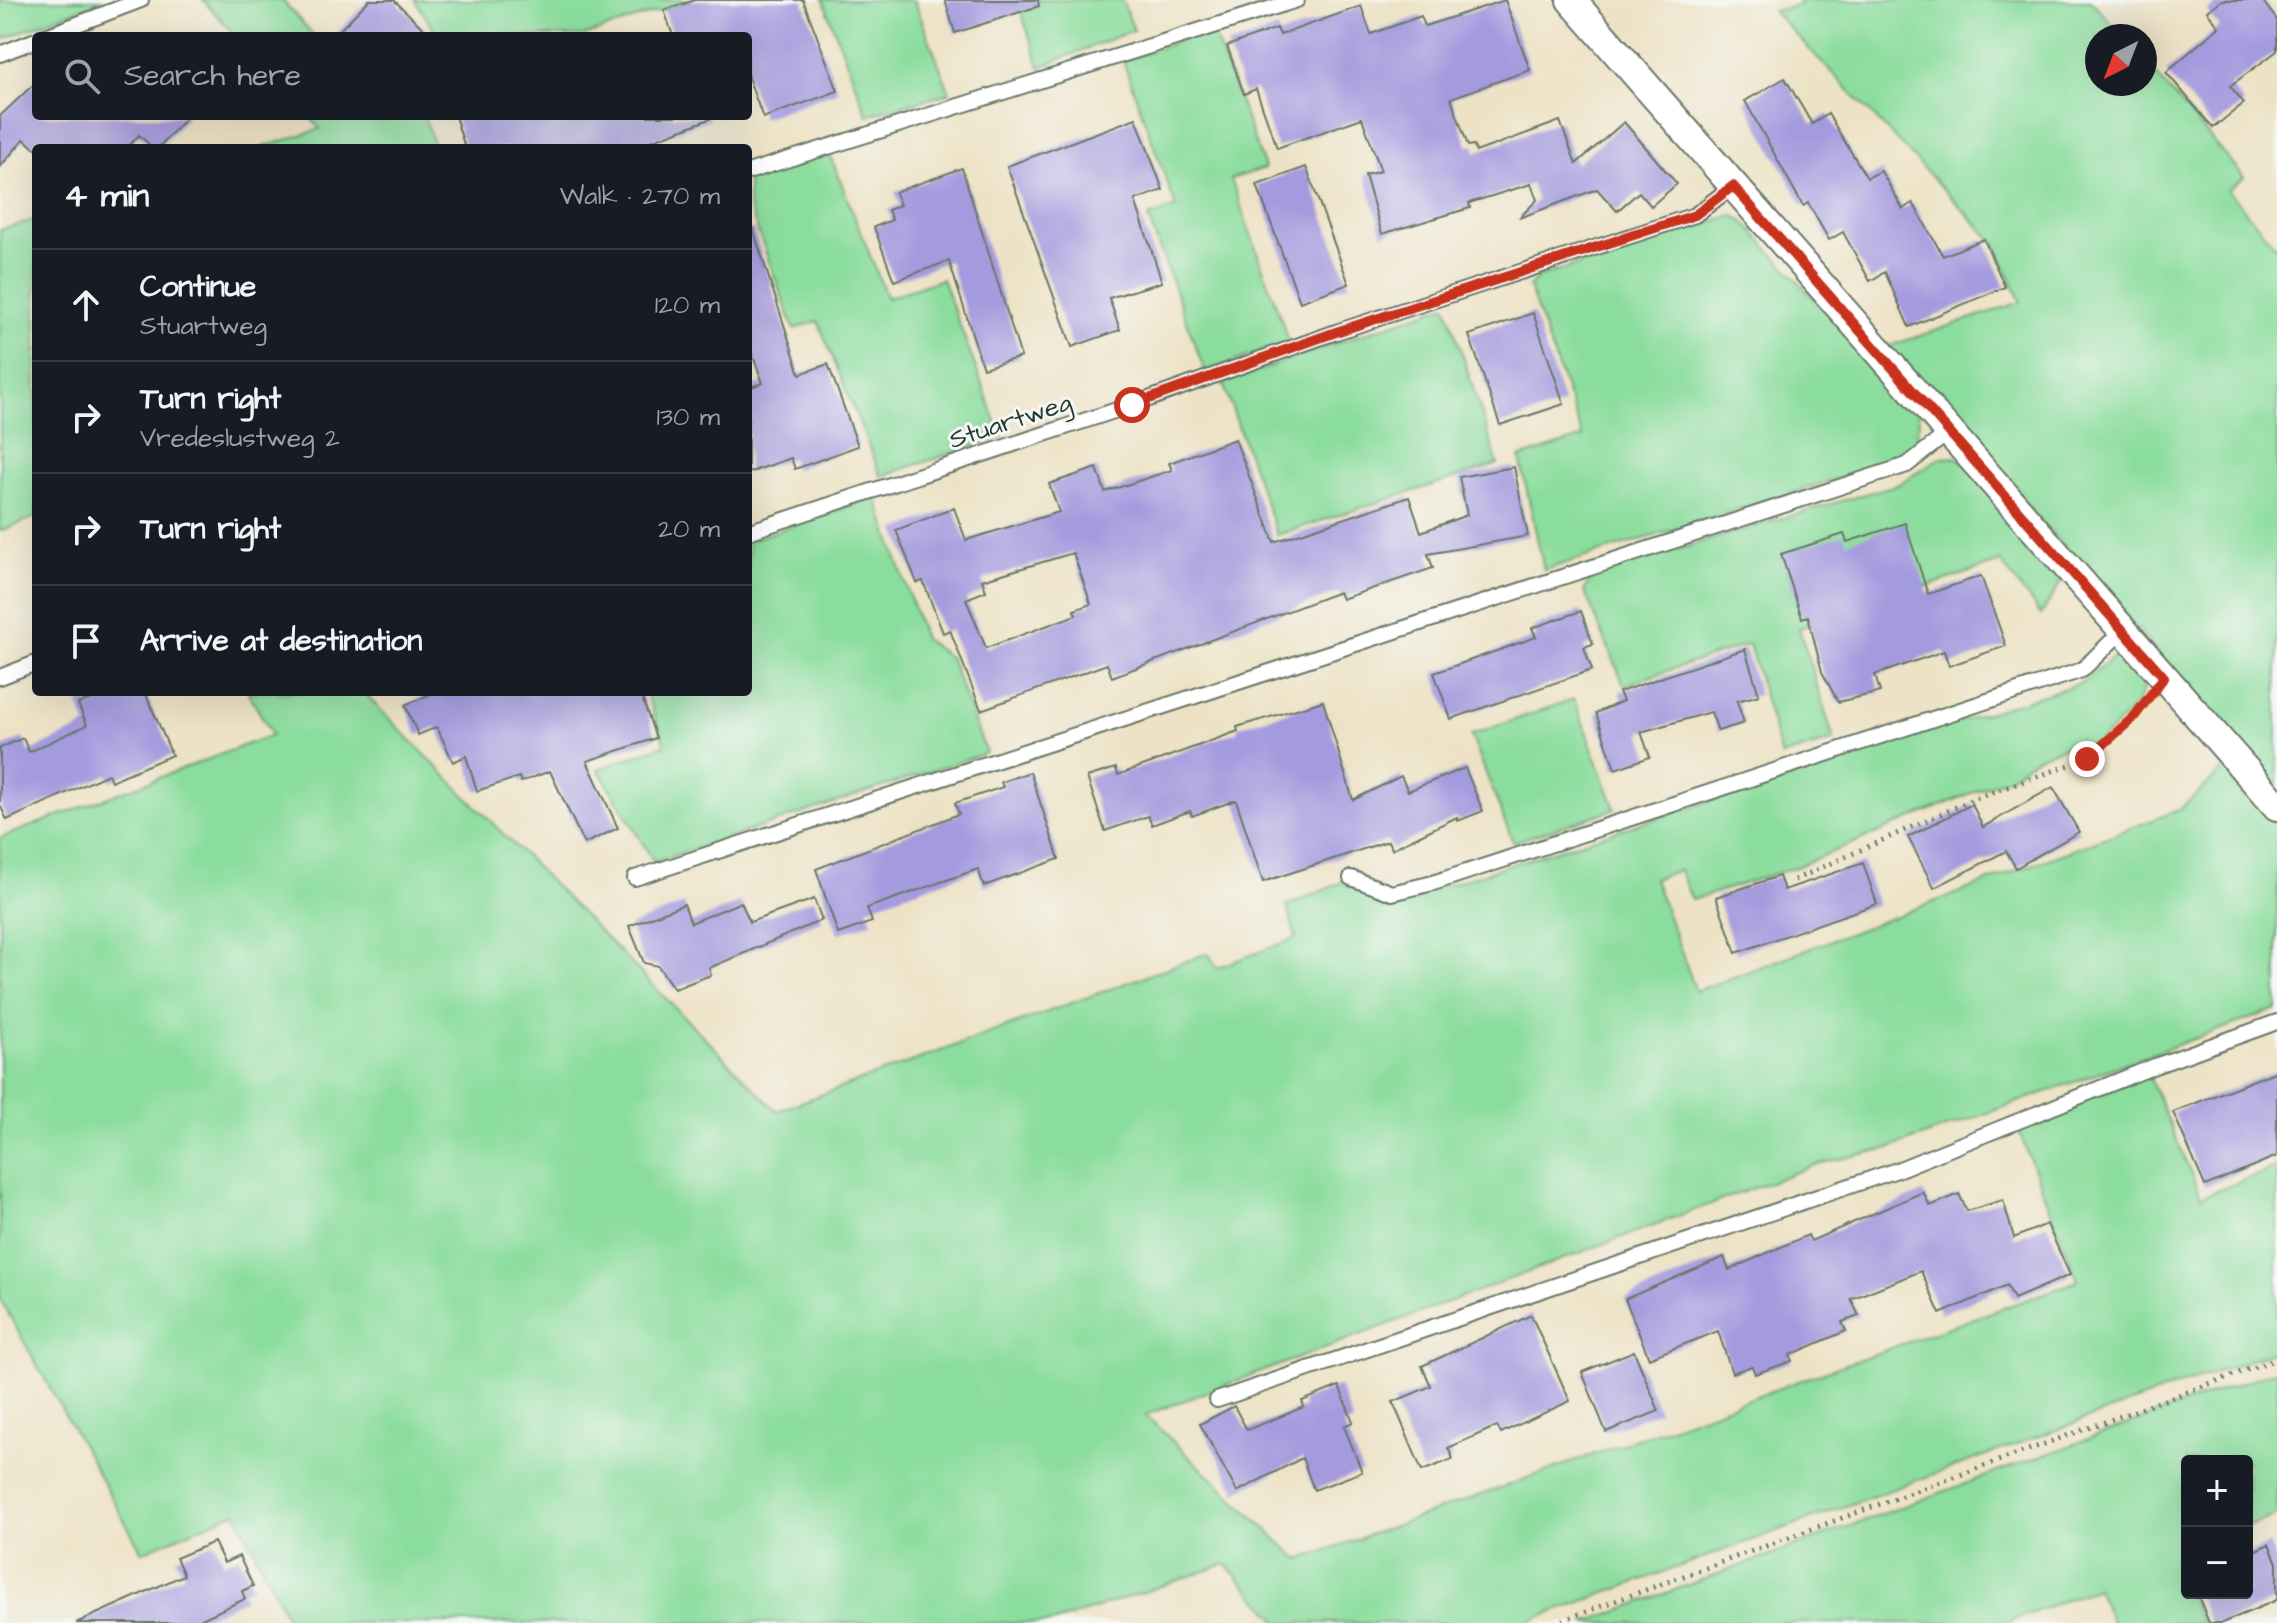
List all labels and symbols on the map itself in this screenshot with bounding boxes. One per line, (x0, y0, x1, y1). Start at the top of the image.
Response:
north arrow (2085, 24, 2157, 96)
street label: Stuartweg (944, 384, 1077, 460)
route start (1114, 387, 1150, 423)
route end (2069, 741, 2105, 777)

